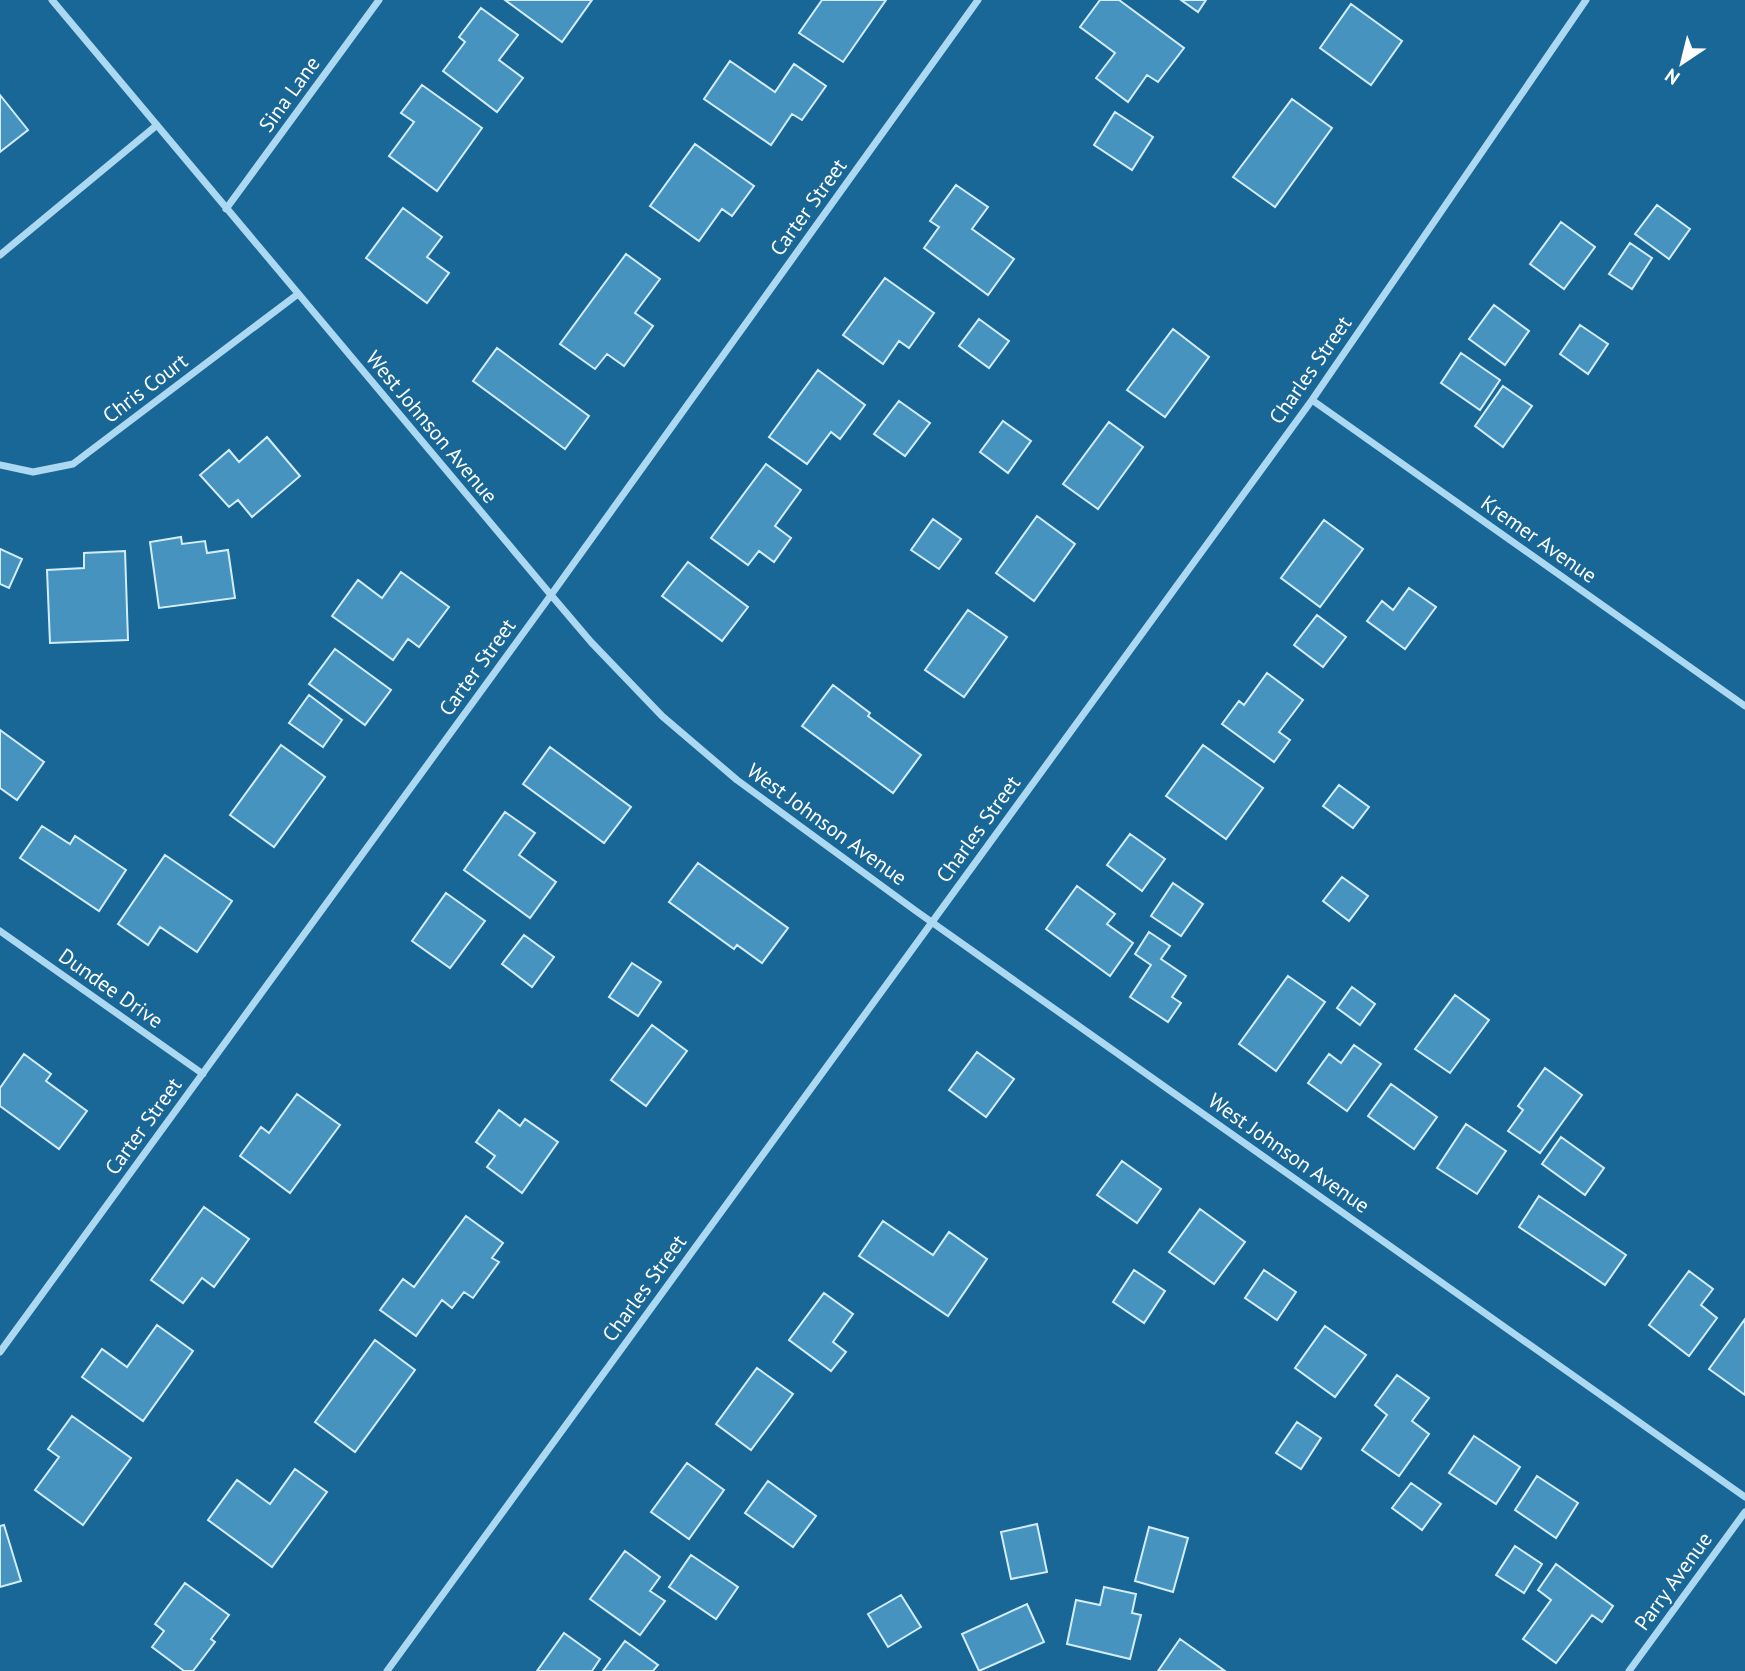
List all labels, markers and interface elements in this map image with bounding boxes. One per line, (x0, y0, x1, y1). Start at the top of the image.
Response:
north arrow (1647, 28, 1717, 98)
street label: Sina Lane (252, 51, 326, 137)
text: N (1660, 64, 1684, 90)
street label: Carter Street (764, 153, 852, 261)
street label: Charles Street (1263, 311, 1357, 429)
street label: West Johnson Avenue (360, 345, 504, 509)
street label: Chris Court (97, 347, 193, 429)
street label: Kremer Avenue (1476, 489, 1602, 589)
street label: Carter Street (433, 613, 521, 721)
street label: West Johnson Avenue (742, 757, 912, 891)
street label: Charles Street (930, 770, 1026, 888)
street label: Dundee Drive (53, 942, 169, 1034)
street label: Carter Street (99, 1072, 187, 1180)
street label: West Johnson Avenue (1203, 1087, 1375, 1219)
street label: Charles Street (596, 1229, 692, 1347)
street label: Parry Avenue (1628, 1526, 1718, 1636)

